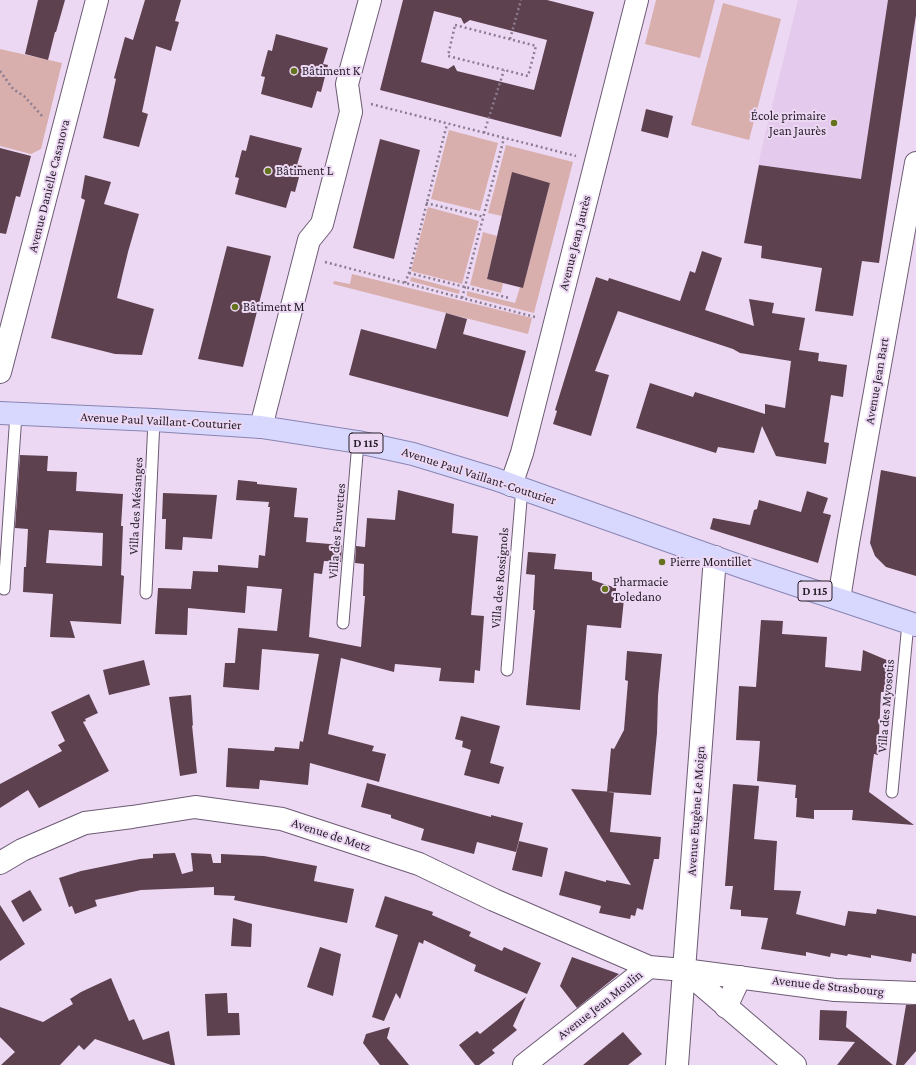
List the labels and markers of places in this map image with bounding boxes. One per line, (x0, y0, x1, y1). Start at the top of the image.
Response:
place label: Bâtiment K (302, 63, 360, 79)
marker: Bâtiment K (289, 66, 299, 76)
place label: École primaire Jean Jaurès (751, 108, 826, 139)
marker: École primaire Jean Jaurès (829, 118, 839, 128)
place label: Bâtiment L (276, 163, 333, 179)
marker: Bâtiment L (263, 166, 273, 176)
place label: Bâtiment M (243, 299, 305, 315)
marker: Bâtiment M (230, 302, 240, 312)
place label: Pierre Montillet (670, 554, 752, 570)
marker: Pierre Montillet (657, 557, 667, 567)
place label: Pharmacie Toledano (613, 574, 668, 605)
marker: Pharmacie Toledano (600, 584, 610, 594)

